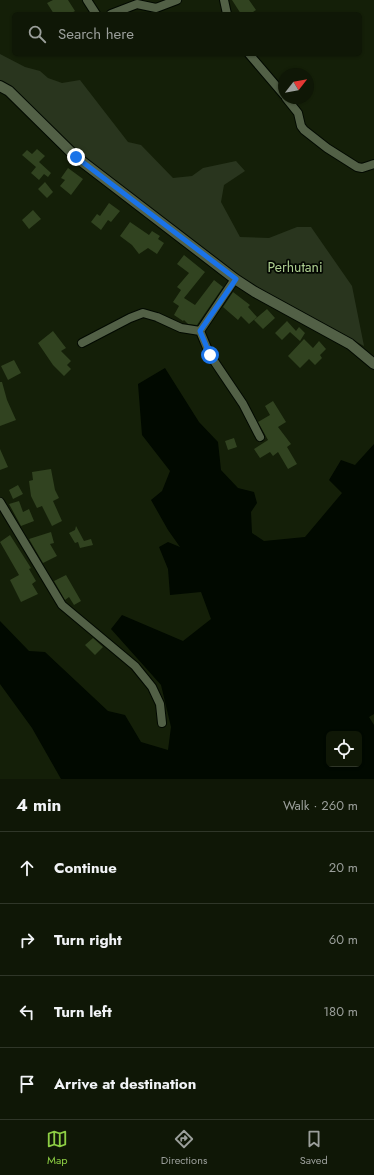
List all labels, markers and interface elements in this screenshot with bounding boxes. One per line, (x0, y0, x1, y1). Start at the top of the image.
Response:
search box (12, 12, 362, 56)
icon: search (26, 23, 48, 45)
text: Search here (58, 23, 134, 45)
north arrow (278, 68, 314, 104)
route end (67, 148, 85, 166)
park label: Perhutani (267, 257, 323, 277)
route start (201, 346, 219, 364)
map controls (326, 731, 362, 767)
button: locate (326, 731, 362, 767)
text: 4 min (16, 793, 61, 817)
text: Walk · 260 m (283, 796, 358, 815)
icon: ahead (16, 857, 38, 879)
text: Continue (54, 857, 117, 879)
text: 20 m (329, 858, 358, 877)
icon: right (16, 929, 38, 951)
text: Turn right (54, 929, 122, 951)
text: 60 m (329, 930, 358, 949)
icon: left (16, 1001, 38, 1023)
text: Turn left (54, 1001, 112, 1023)
text: 180 m (323, 1002, 358, 1021)
icon: arrive (16, 1073, 38, 1095)
text: Arrive at destination (54, 1073, 196, 1095)
tab: Map (46, 1128, 68, 1168)
tab: Directions (161, 1128, 207, 1168)
tab: Saved (300, 1128, 328, 1168)

